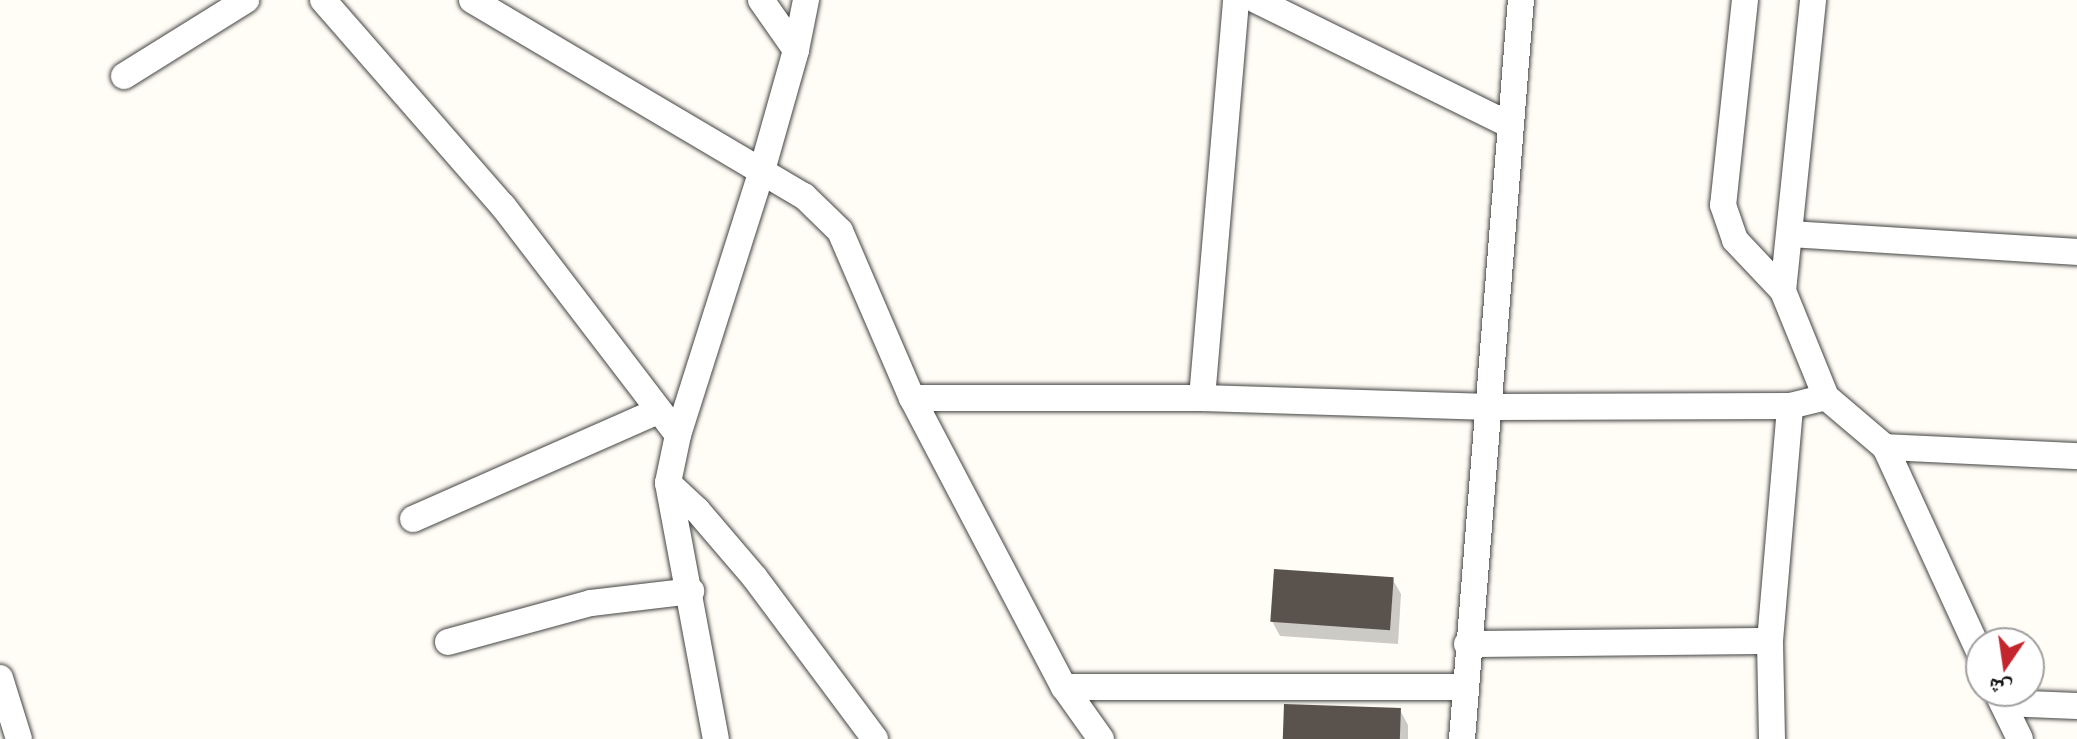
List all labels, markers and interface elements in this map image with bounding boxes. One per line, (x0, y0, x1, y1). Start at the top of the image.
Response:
north arrow (1965, 627, 2045, 707)
text: ش (1985, 672, 2015, 706)

